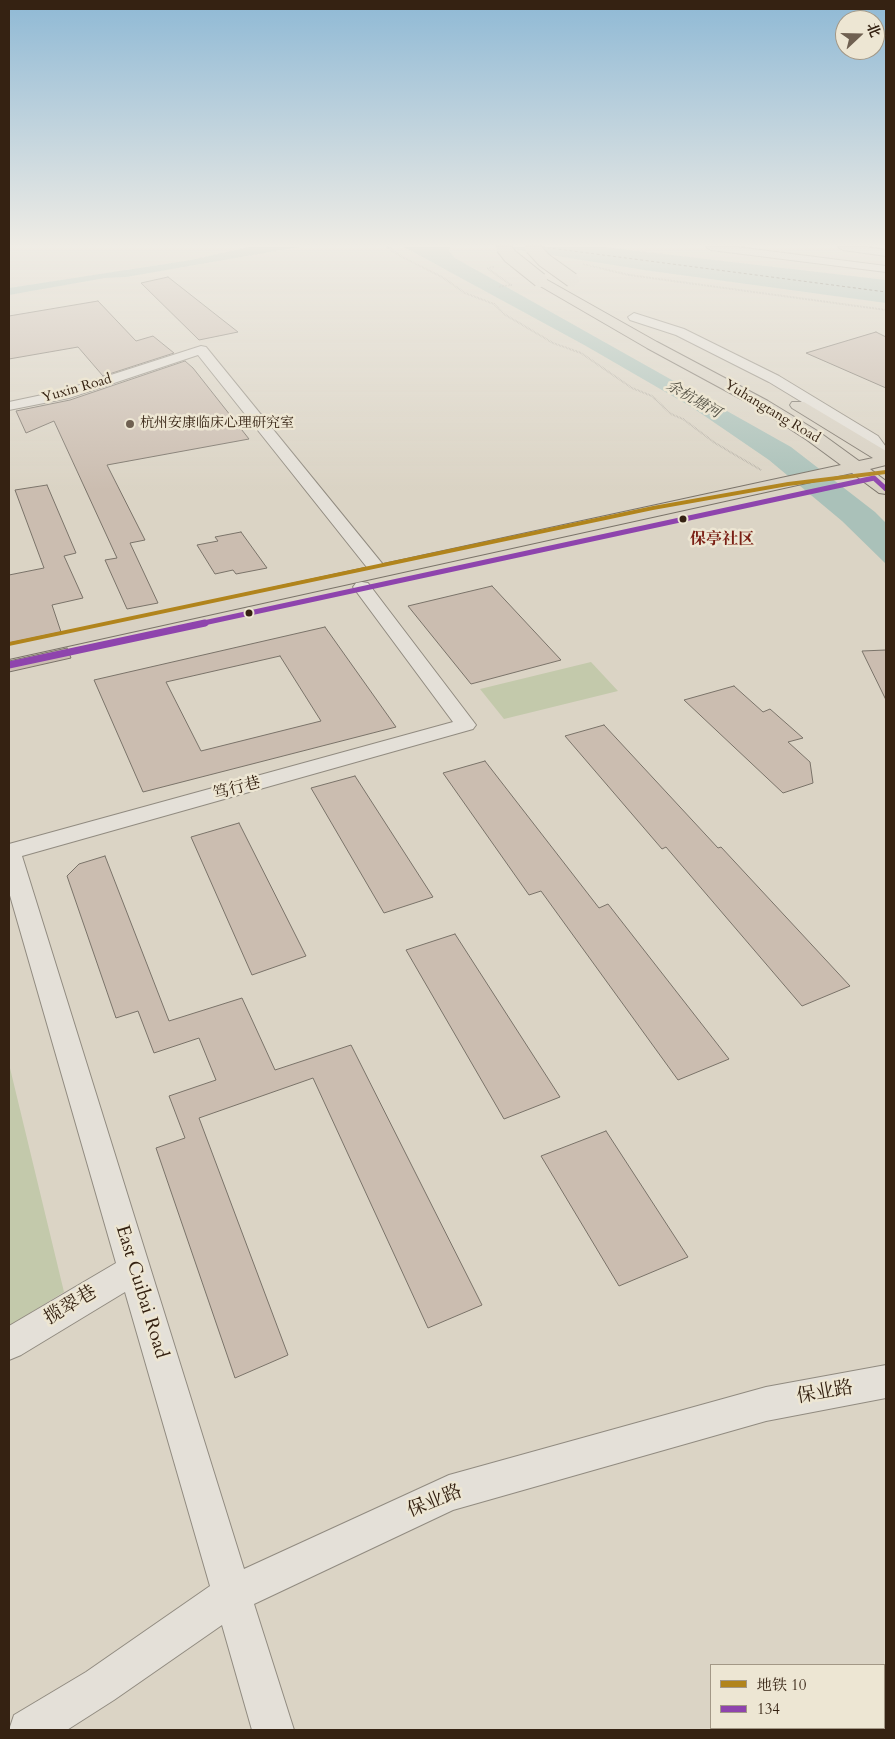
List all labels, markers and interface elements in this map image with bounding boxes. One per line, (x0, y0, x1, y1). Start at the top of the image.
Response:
north arrow (835, 10, 885, 60)
text: 北 (862, 20, 885, 40)
street label: Yuxin Road (40, 371, 114, 407)
water label: 余杭塘河 (663, 377, 723, 423)
street label: Yuhangtang Road (721, 377, 823, 447)
place label: 杭州安康临床心理研究室 (140, 416, 294, 432)
marker: 杭州安康临床心理研究室 (124, 418, 136, 430)
unlabelled marker (678, 514, 688, 524)
district label: 保亭社区 (690, 530, 754, 550)
unlabelled marker (244, 608, 254, 618)
street label: 笃行巷 (211, 774, 263, 804)
street label: East Cuibai Road (110, 1223, 172, 1361)
street label: 揽翠巷 (41, 1282, 101, 1330)
street label: 保业路 (795, 1377, 855, 1409)
street label: 保业路 (404, 1481, 466, 1523)
legend (710, 1664, 885, 1729)
text: 地铁 10 (757, 1675, 806, 1695)
text: 134 (757, 1699, 780, 1719)

